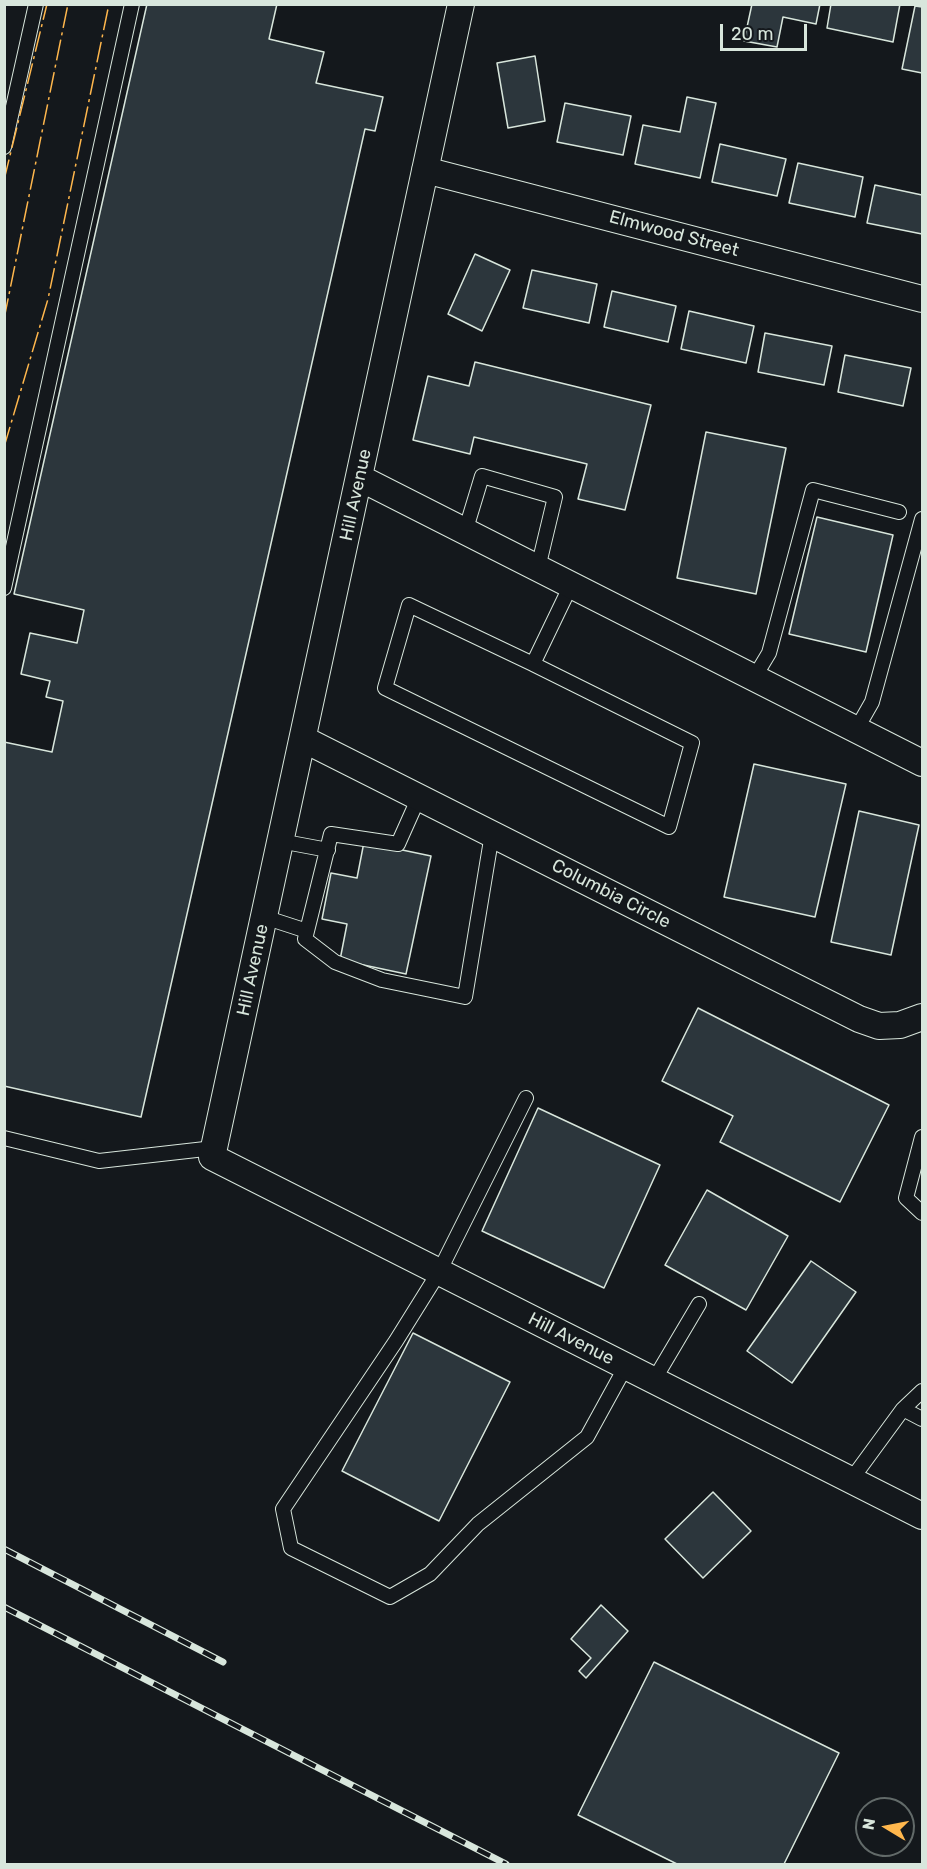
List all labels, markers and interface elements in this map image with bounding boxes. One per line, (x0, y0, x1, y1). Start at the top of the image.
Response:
scale bar (723, 12, 810, 50)
text: 20 m (731, 23, 773, 45)
street label: Elmwood Street (607, 206, 741, 262)
street label: Hill Avenue (336, 447, 376, 543)
street label: Columbia Circle (548, 855, 674, 933)
street label: Hill Avenue (233, 922, 273, 1018)
street label: Hill Avenue (524, 1308, 618, 1370)
north arrow (855, 1797, 915, 1857)
text: N (858, 1817, 879, 1831)

